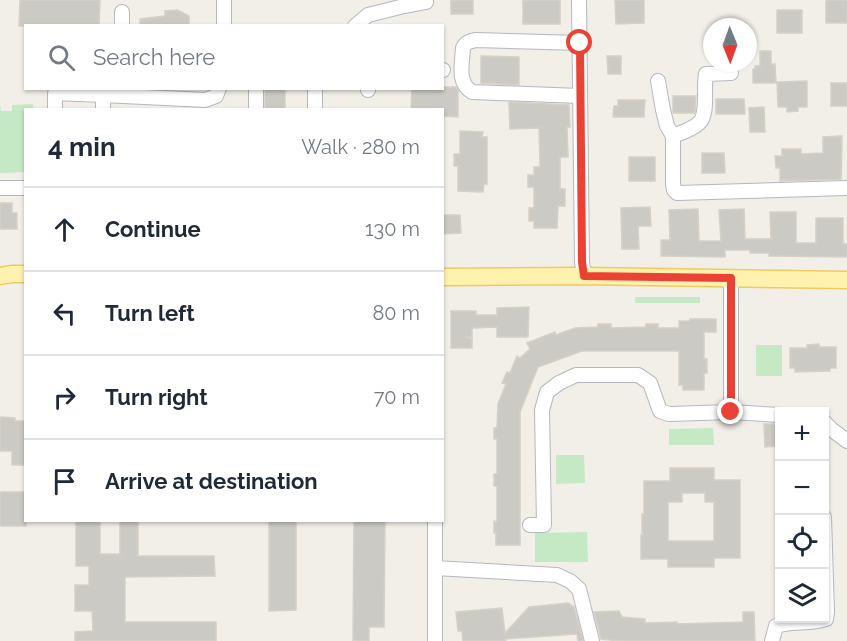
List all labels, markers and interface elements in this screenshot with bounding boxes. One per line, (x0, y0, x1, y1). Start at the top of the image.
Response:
north arrow (703, 18, 757, 72)
search box (24, 24, 444, 90)
route start (566, 29, 592, 55)
icon: search (45, 41, 78, 74)
text: Search here (93, 44, 215, 70)
text: 4 min (48, 132, 116, 162)
text: Walk · 280 m (301, 135, 420, 159)
icon: ahead (48, 213, 81, 246)
text: Continue (105, 216, 201, 242)
text: 130 m (365, 217, 420, 241)
icon: left (48, 297, 81, 330)
text: Turn left (105, 300, 195, 326)
text: 80 m (372, 301, 420, 325)
icon: right (48, 381, 81, 414)
text: Turn right (105, 384, 208, 410)
text: 70 m (374, 385, 420, 409)
route end (717, 398, 743, 424)
map controls (775, 407, 829, 623)
button: + (775, 407, 829, 461)
button: − (775, 461, 829, 515)
icon: arrive (48, 465, 81, 498)
text: Arrive at destination (105, 468, 318, 494)
button: locate (775, 515, 829, 569)
button: layers (775, 569, 829, 623)

